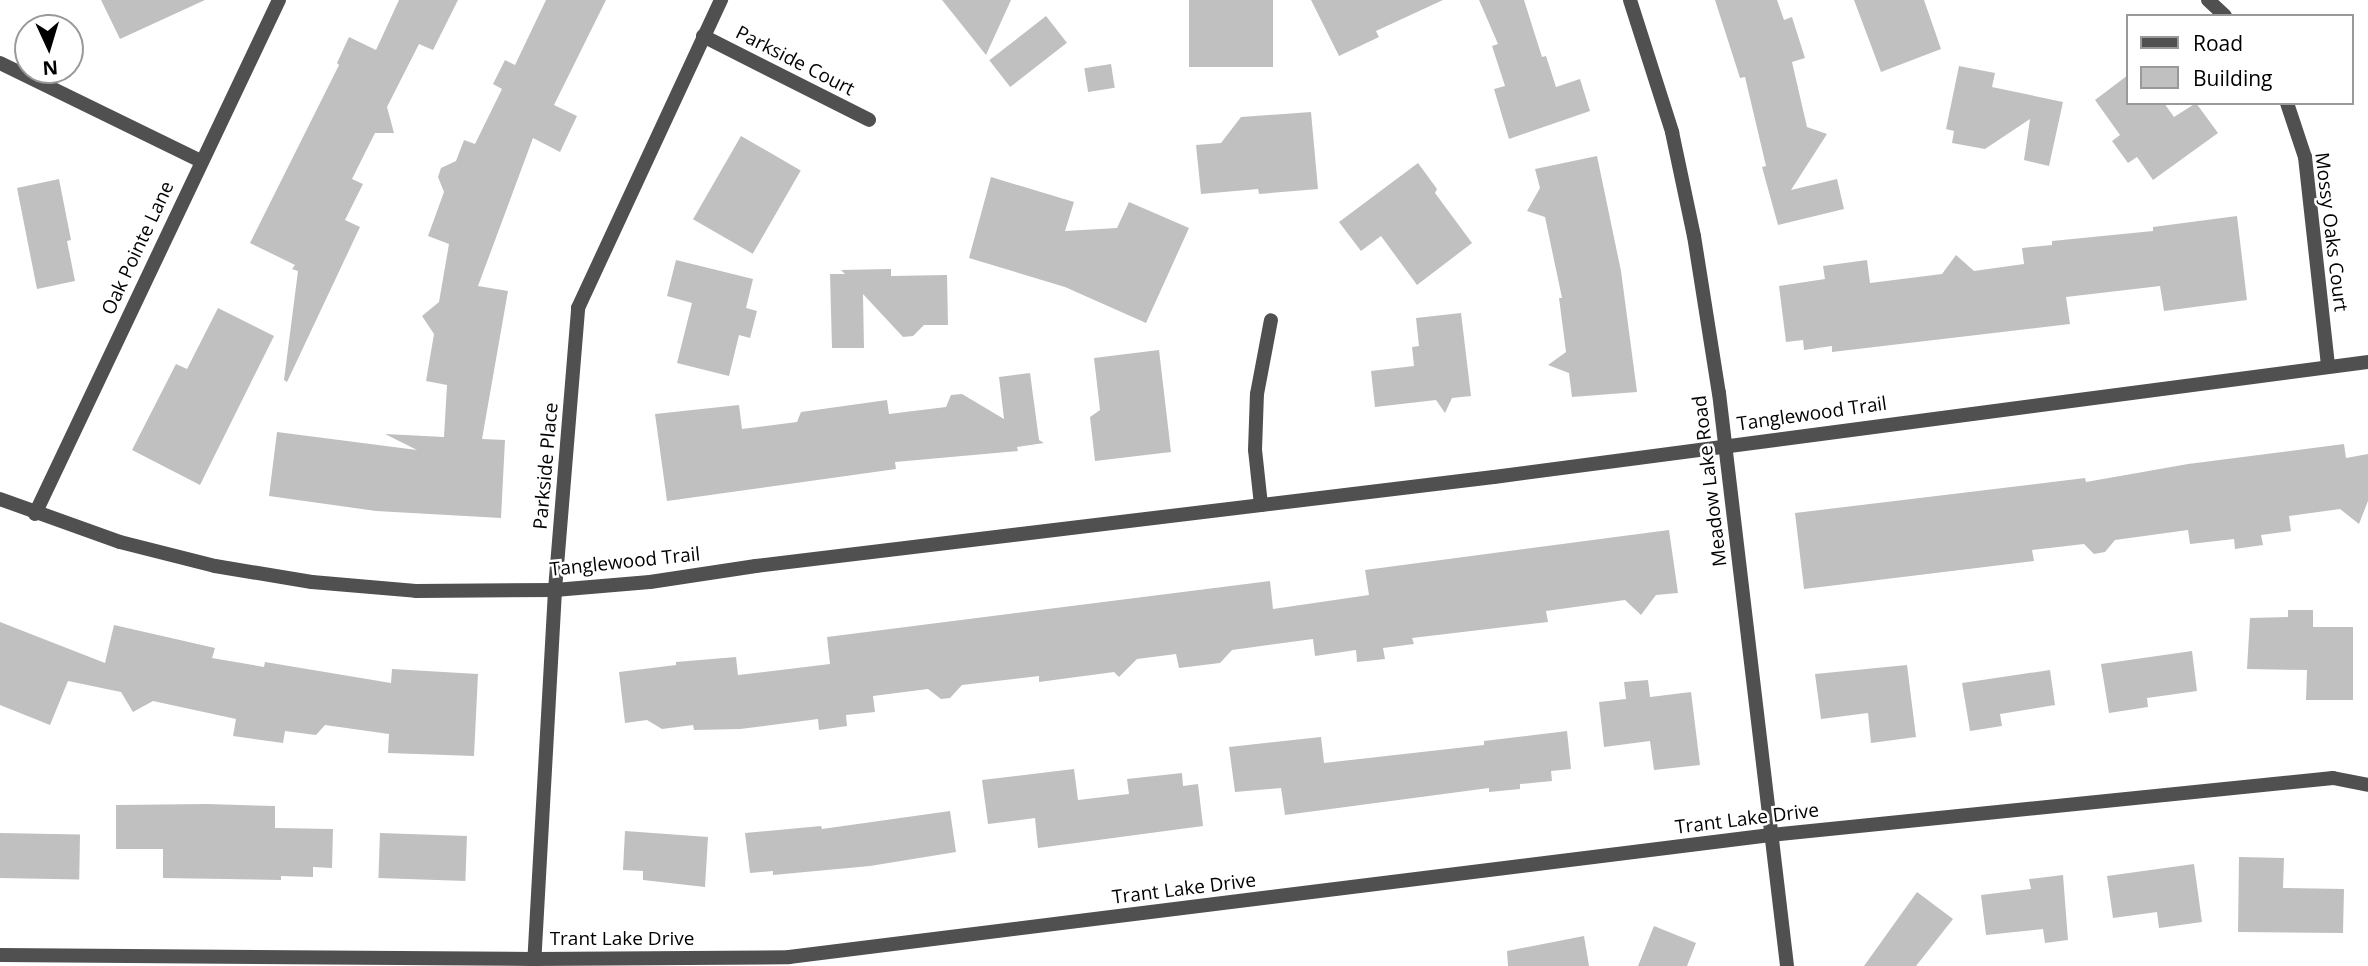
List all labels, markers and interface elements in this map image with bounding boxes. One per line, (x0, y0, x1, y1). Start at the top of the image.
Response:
north arrow (14, 14, 84, 84)
legend (2126, 14, 2354, 105)
street label: Parkside Court (732, 21, 858, 101)
text: Road (2193, 29, 2243, 57)
text: N (42, 54, 59, 81)
text: Building (2193, 64, 2272, 92)
street label: Mossy Oaks Court (2310, 151, 2352, 313)
street label: Oak Pointe Lane (97, 178, 179, 318)
street label: Tanglewood Trail (1736, 392, 1888, 436)
street label: Meadow Lake Road (1688, 394, 1732, 568)
street label: Parkside Place (529, 402, 563, 530)
street label: Tanglewood Trail (549, 543, 701, 581)
street label: Trant Lake Drive (1674, 799, 1820, 839)
street label: Trant Lake Drive (1111, 869, 1257, 909)
street label: Trant Lake Drive (550, 928, 694, 950)

